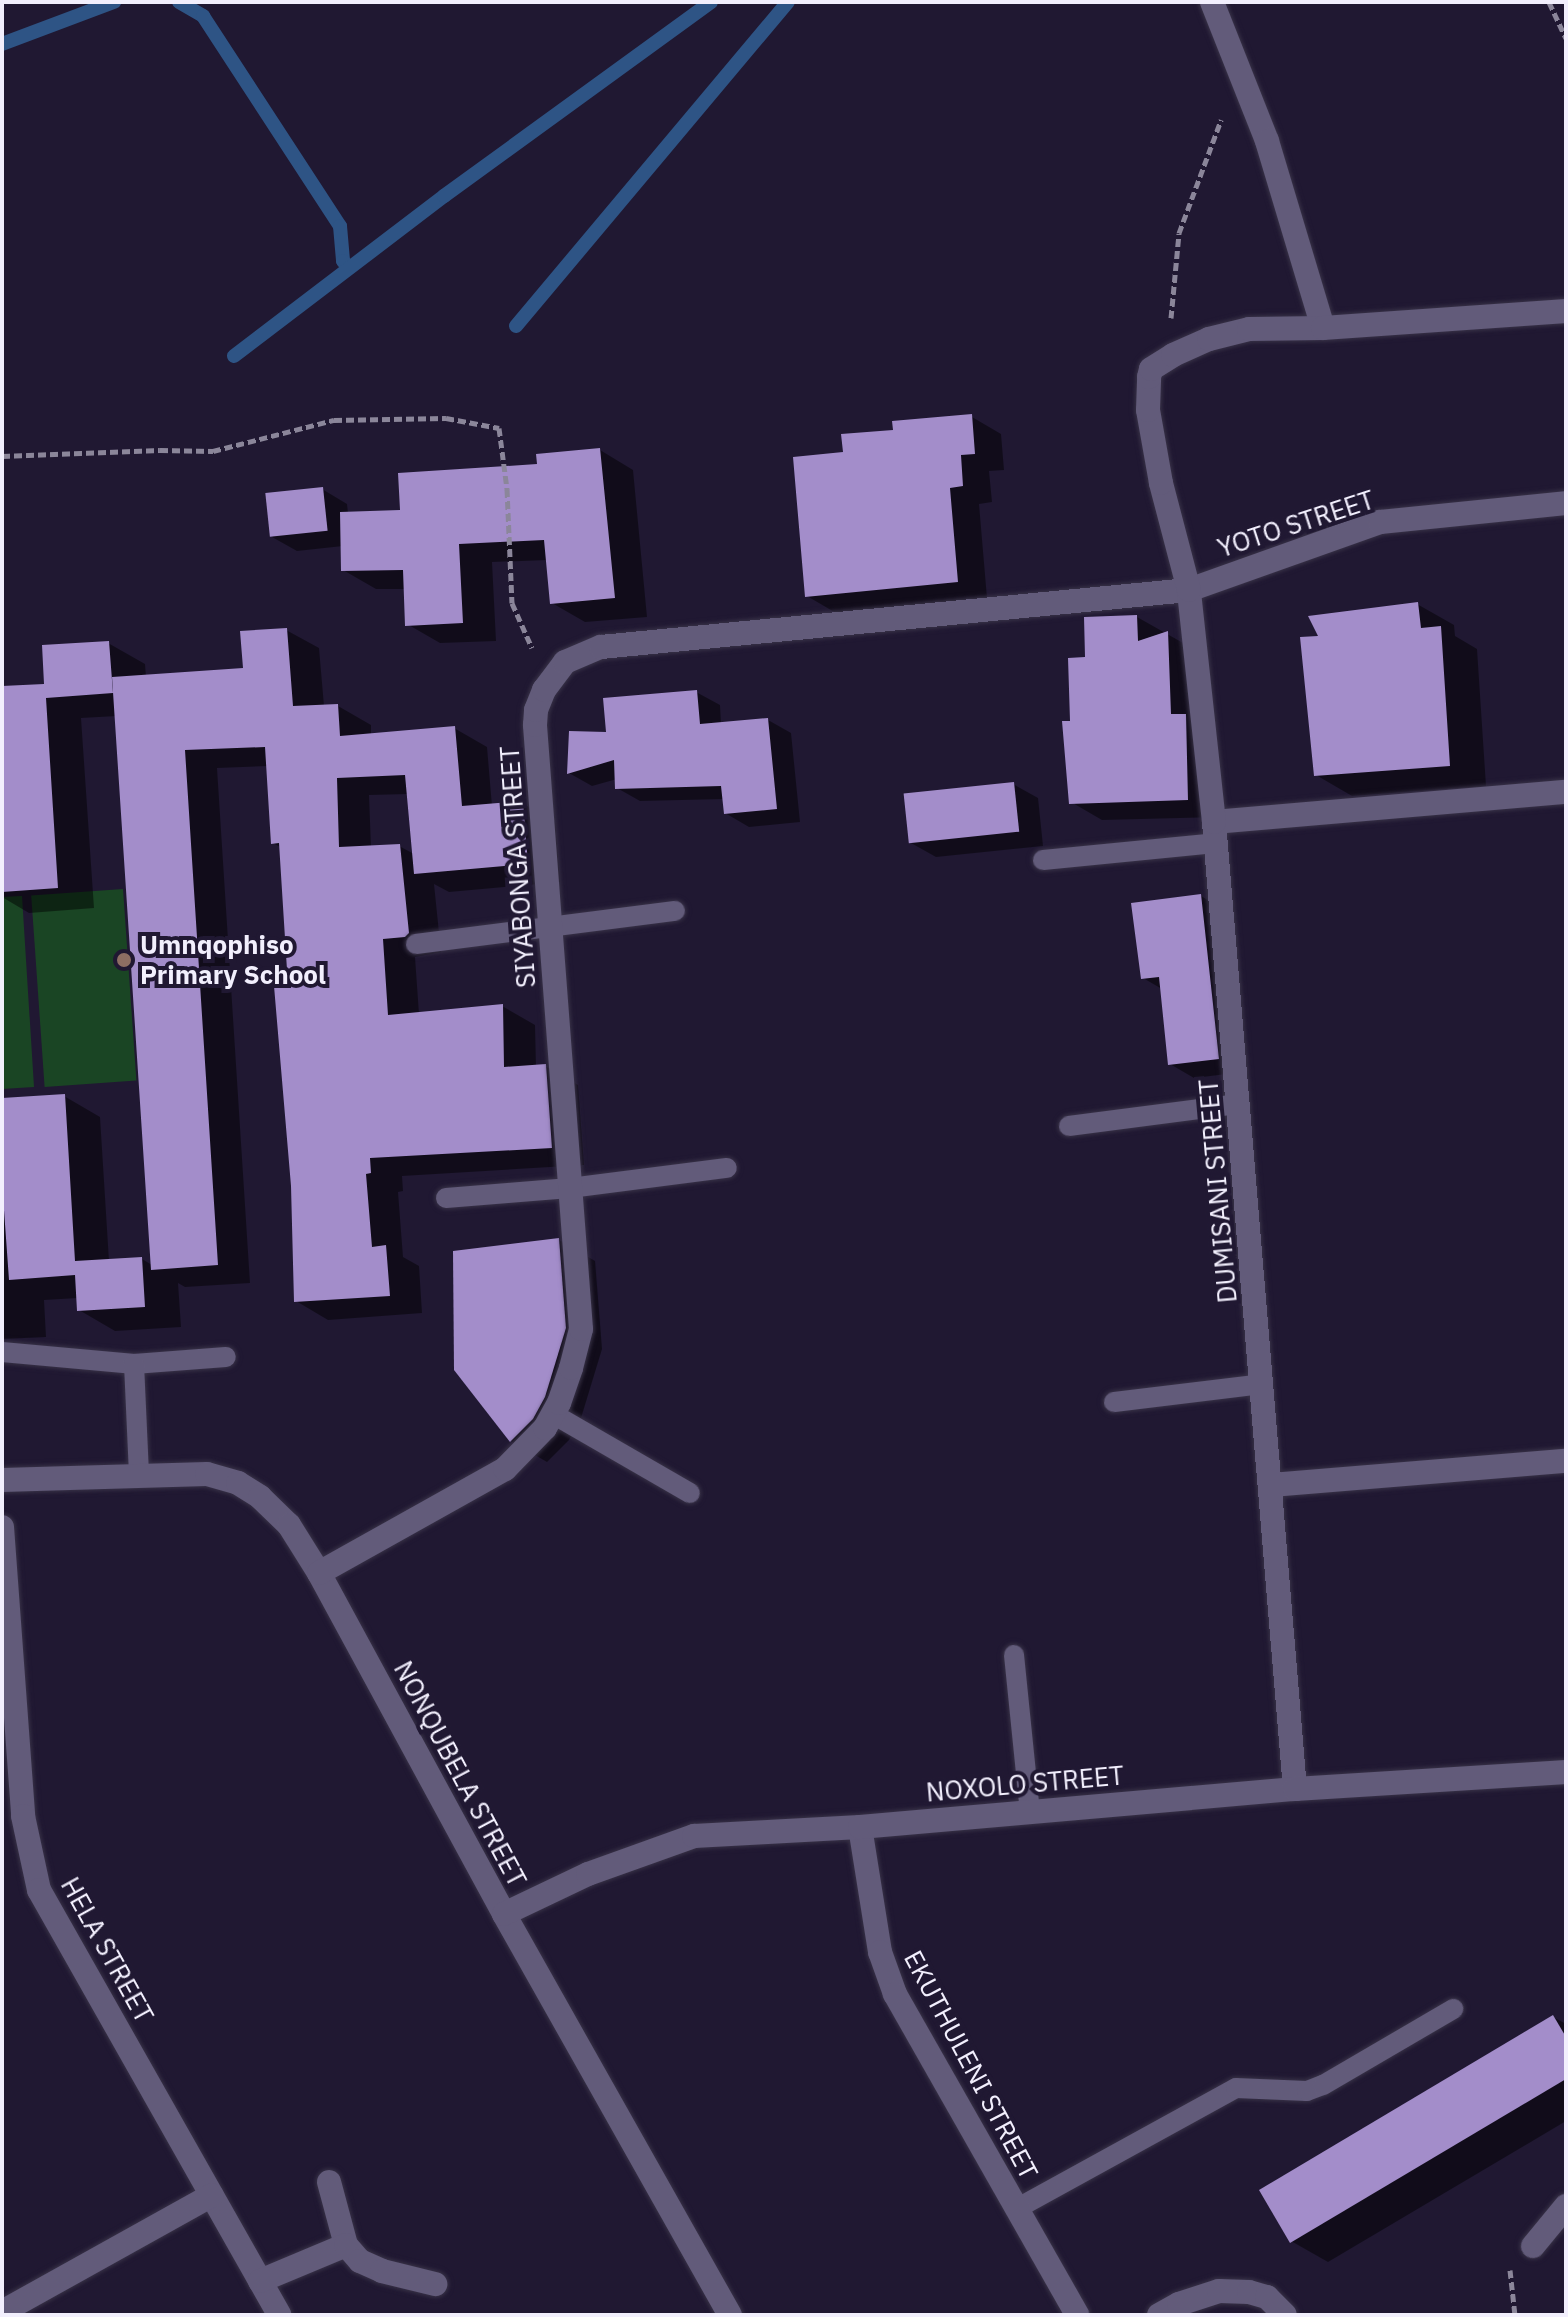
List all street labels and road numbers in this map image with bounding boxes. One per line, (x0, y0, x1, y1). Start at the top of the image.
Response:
street label: YOTO STREET (1214, 484, 1378, 564)
street label: SIYABONGA STREET (494, 745, 542, 989)
street label: DUMISANI STREET (1193, 1078, 1243, 1304)
street label: NONQUBELA STREET (387, 1656, 533, 1892)
street label: NOXOLO STREET (925, 1760, 1125, 1808)
street label: HELA STREET (54, 1872, 160, 2028)
street label: EKUTHULENI STREET (897, 1945, 1045, 2185)

